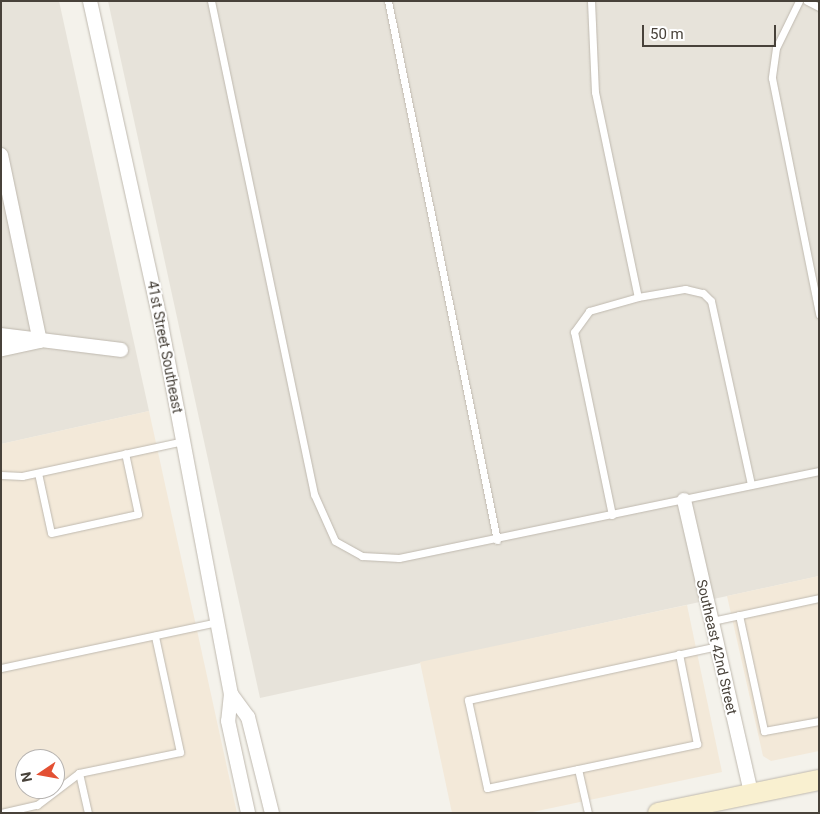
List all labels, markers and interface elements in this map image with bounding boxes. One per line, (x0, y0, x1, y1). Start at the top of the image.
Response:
scale bar (645, 15, 779, 47)
text: 50 m (650, 25, 684, 43)
street label: 41st Street Southeast (144, 279, 186, 415)
street label: Southeast 42nd Street (693, 578, 741, 716)
north arrow (15, 749, 65, 799)
text: N (17, 770, 35, 783)

